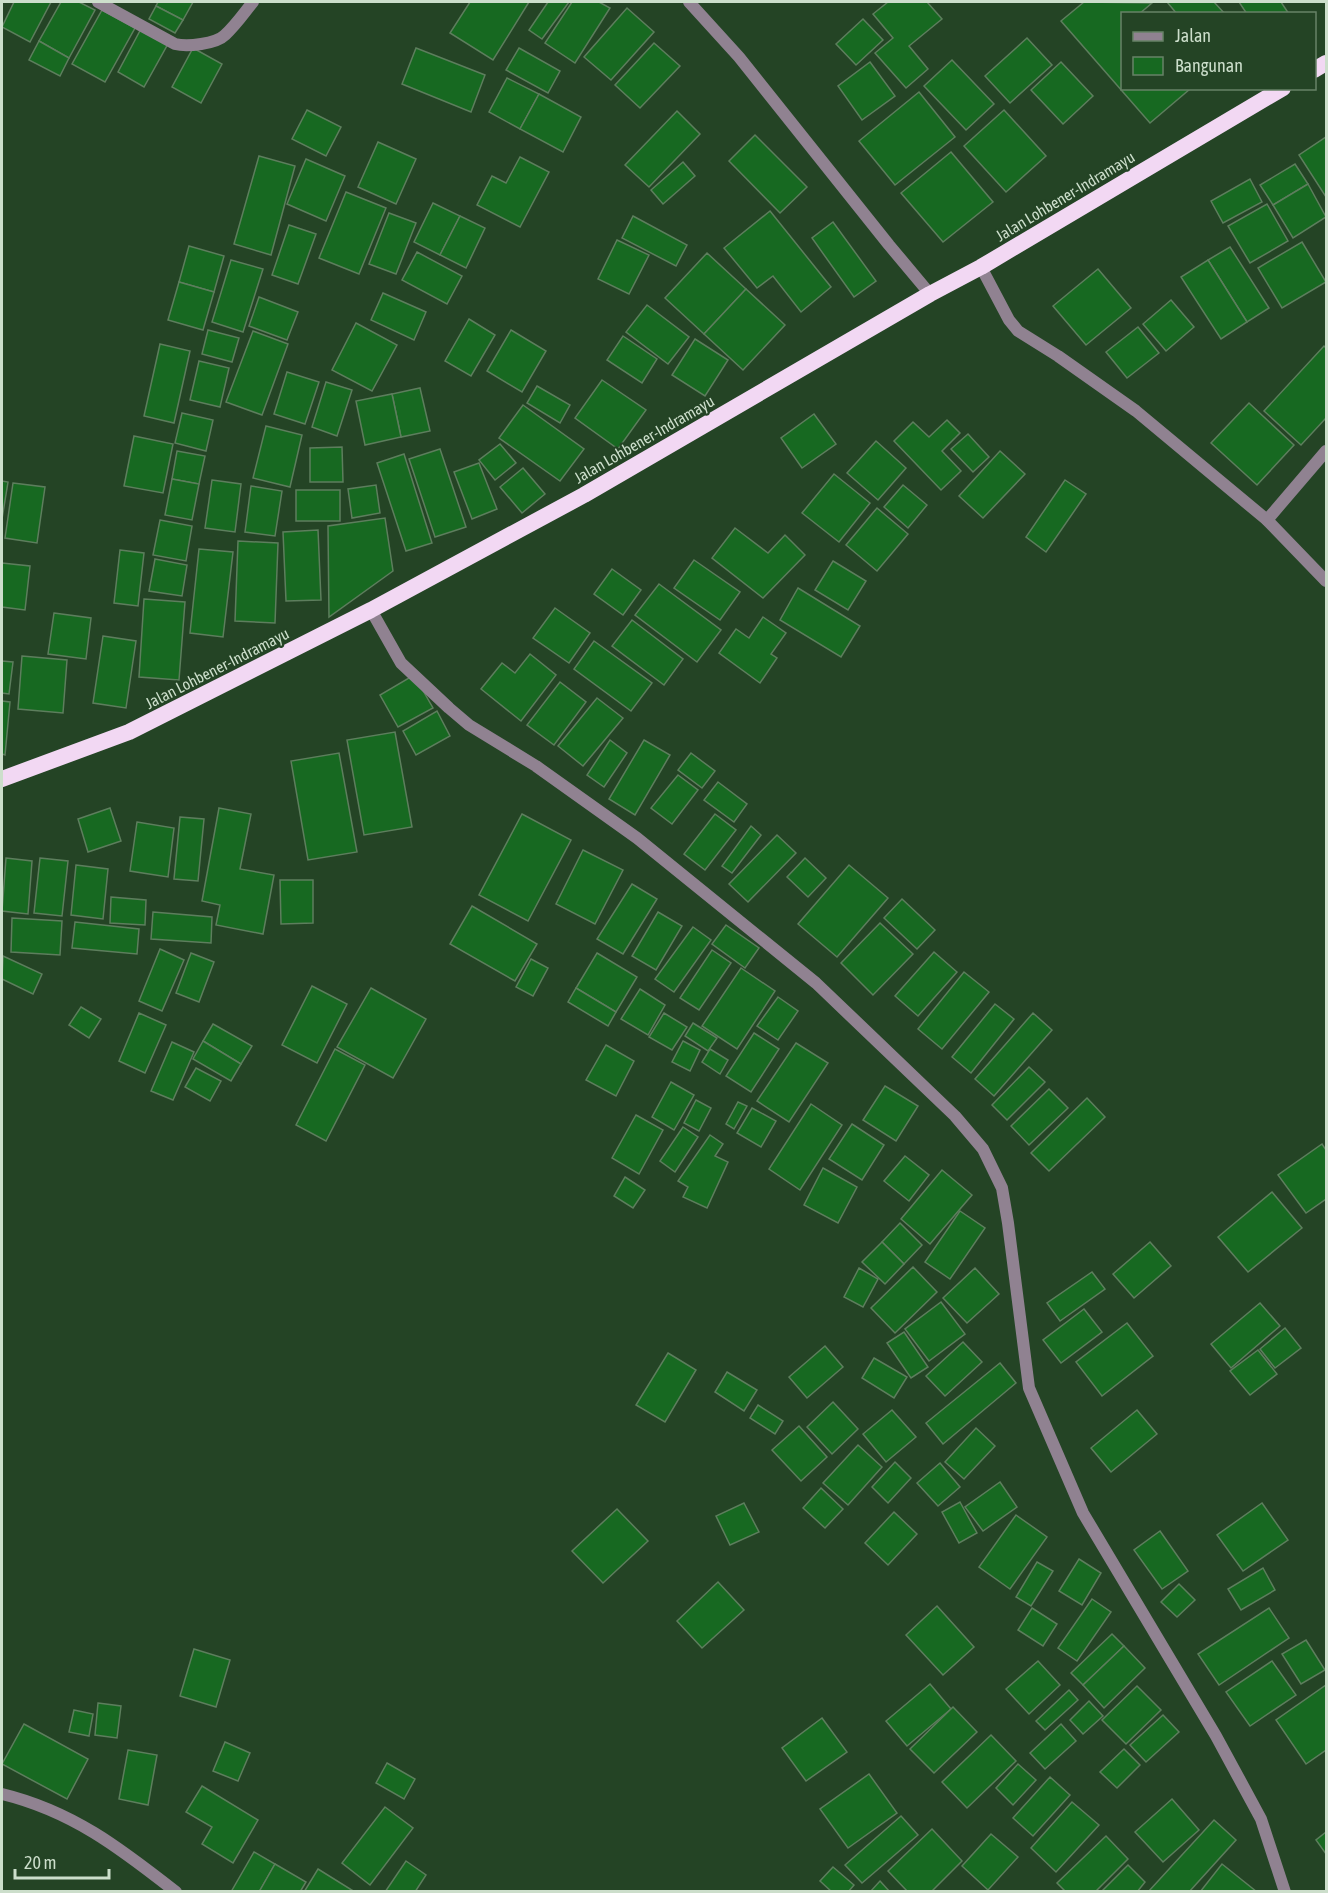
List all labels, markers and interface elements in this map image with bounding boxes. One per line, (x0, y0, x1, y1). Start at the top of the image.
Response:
legend (1121, 12, 1316, 90)
text: Jalan (1175, 25, 1211, 46)
text: Bangunan (1175, 55, 1243, 76)
street label: Jalan Lohbener-Indramayu (992, 147, 1138, 245)
street label: Jalan Lohbener-Indramayu (571, 392, 718, 487)
street label: Jalan Lohbener-Indramayu (142, 624, 292, 713)
scale bar (15, 1842, 110, 1880)
text: 20 m (24, 1852, 56, 1873)

